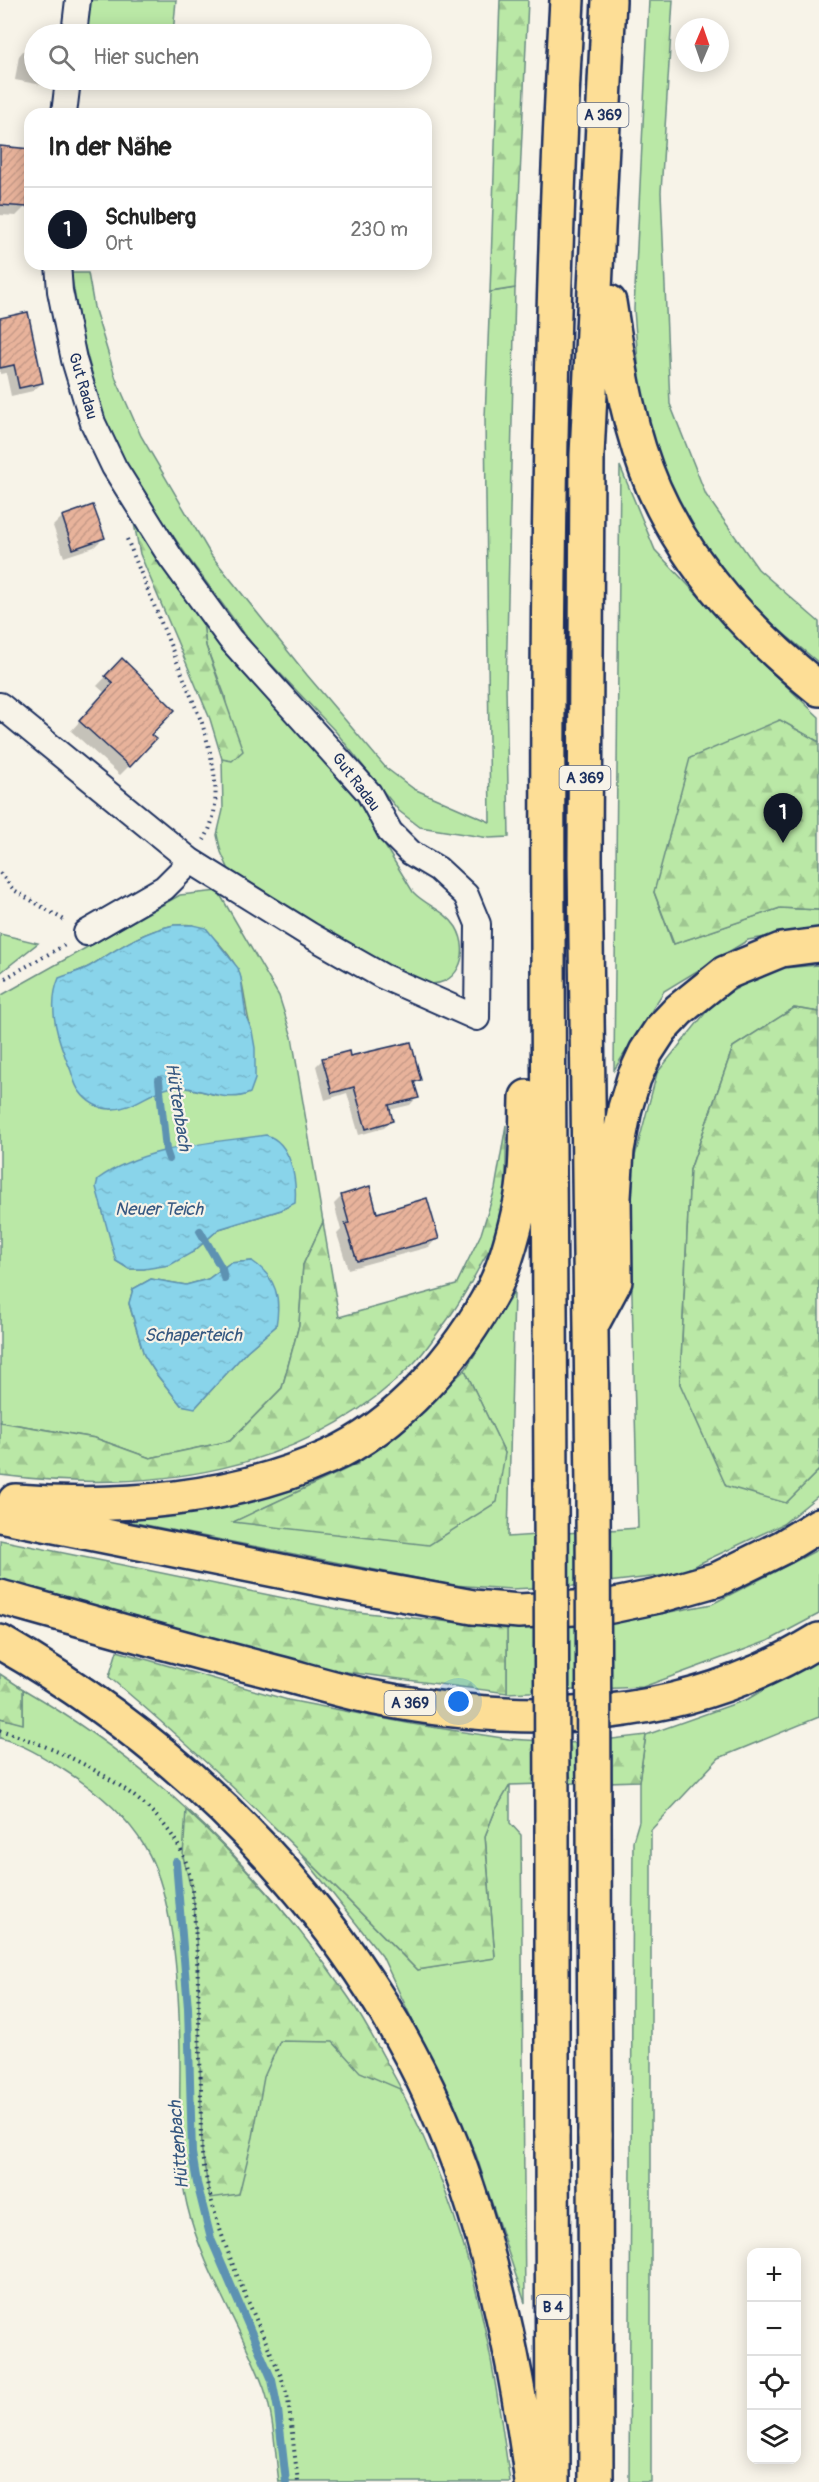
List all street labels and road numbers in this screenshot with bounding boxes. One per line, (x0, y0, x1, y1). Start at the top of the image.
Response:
road number: A 369 (578, 103, 628, 127)
street label: Gut Radau (64, 350, 102, 422)
street label: Gut Radau (327, 749, 385, 815)
road number: A 369 (560, 766, 610, 790)
road number: A 369 (384, 1691, 436, 1715)
road number: B 4 (536, 2295, 570, 2319)

